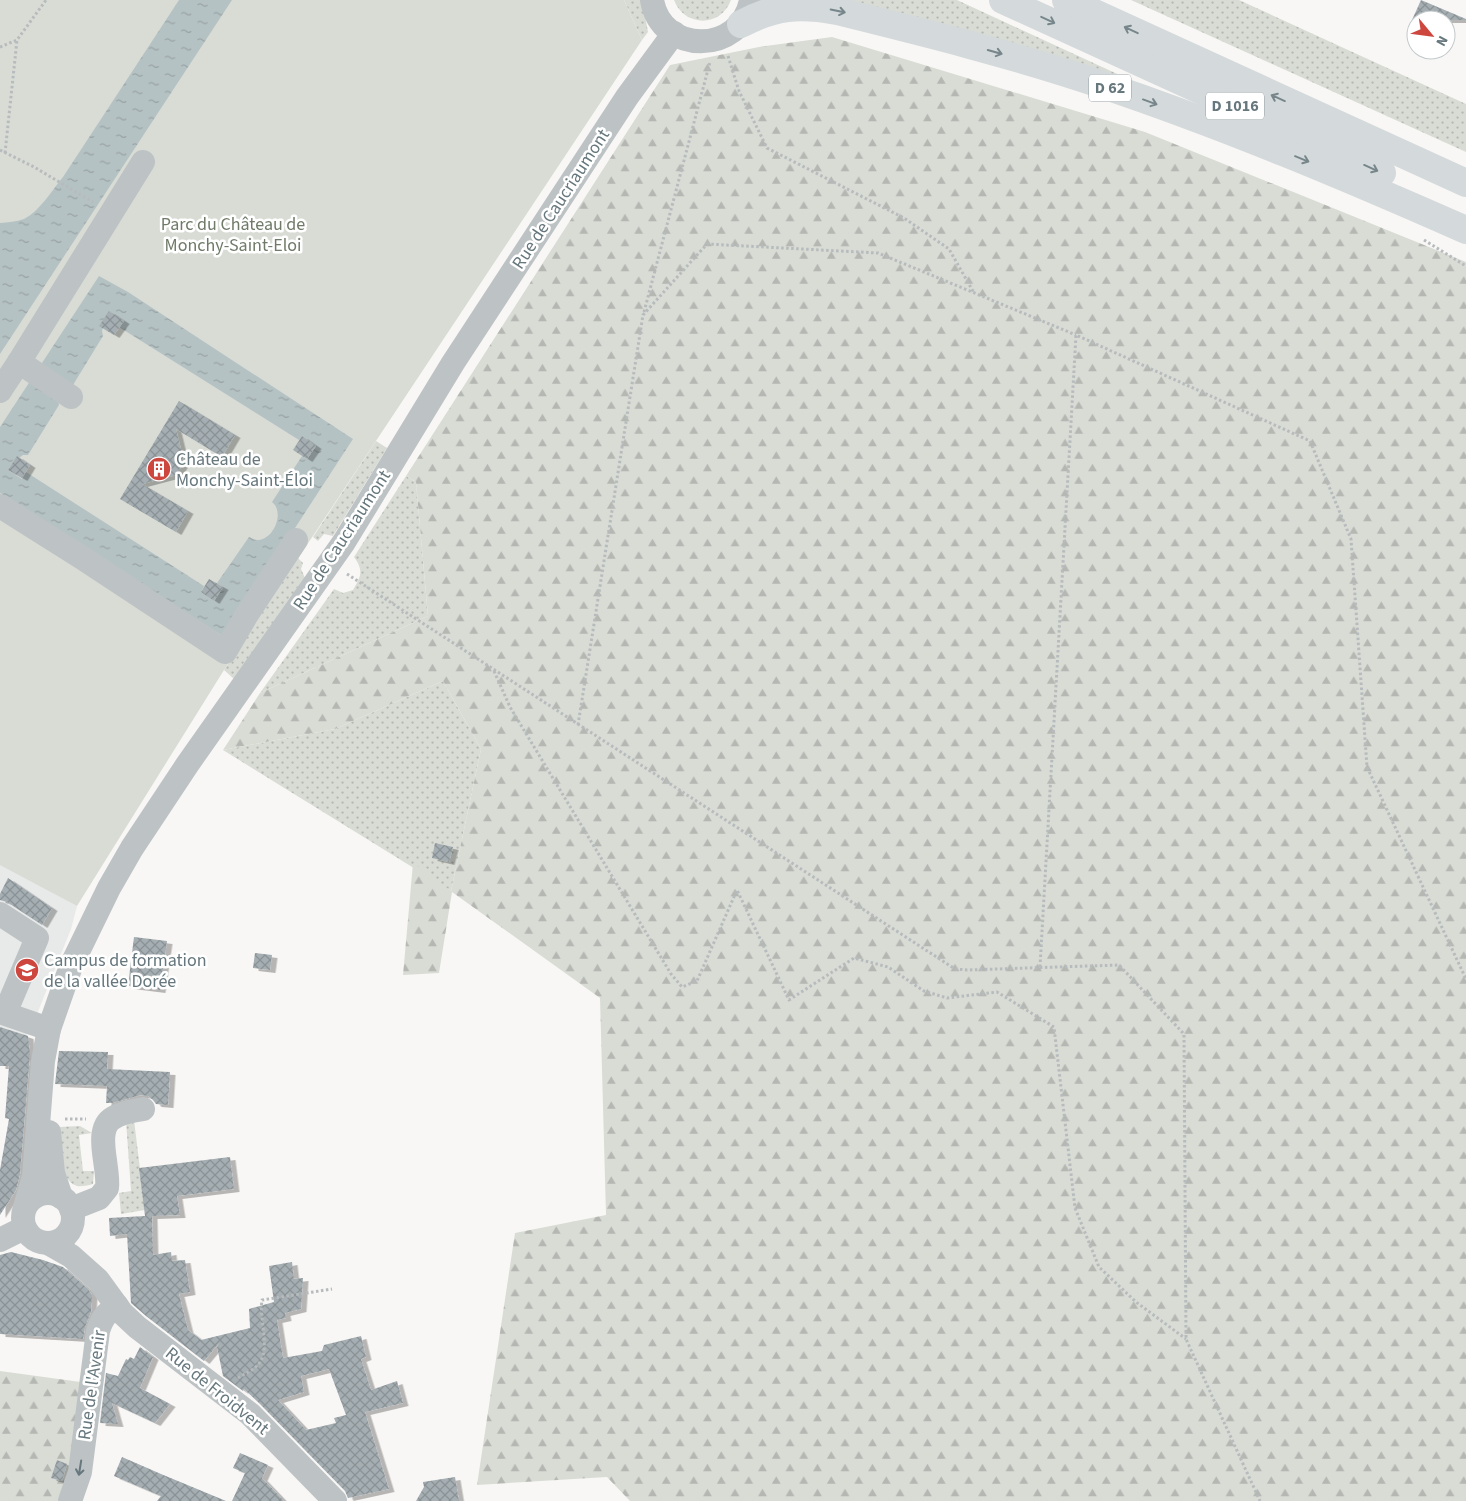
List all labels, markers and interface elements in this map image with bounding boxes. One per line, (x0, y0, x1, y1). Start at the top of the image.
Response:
one-way arrow (830, 7, 846, 16)
north arrow (1406, 10, 1456, 60)
one-way arrow (1040, 16, 1055, 26)
one-way arrow (1124, 24, 1139, 34)
text: N (1430, 32, 1452, 50)
one-way arrow (987, 47, 1003, 57)
road number: D 62 (1089, 75, 1131, 102)
road number: D 1016 (1206, 92, 1264, 120)
one-way arrow (1271, 92, 1286, 102)
one-way arrow (1142, 98, 1157, 107)
street label: Rue de Caucriaumont (506, 124, 616, 274)
one-way arrow (1294, 155, 1309, 164)
one-way arrow (1363, 163, 1378, 173)
park label: Parc du Château de Monchy-Saint-Eloi (161, 212, 305, 258)
place label: Château de Monchy-Saint-Éloi (176, 447, 313, 493)
building icon: Château de Monchy-Saint-Éloi (146, 456, 172, 482)
street label: Rue de Caucriaumont (287, 465, 397, 615)
place label: Campus de formation de la vallée Dorée (44, 948, 207, 994)
school or university icon: Campus de formation de la vallée Dorée (14, 957, 40, 983)
street label: Rue de l'Avenir (72, 1328, 112, 1442)
street label: Rue de Froidvent (160, 1341, 274, 1441)
one-way arrow (75, 1460, 85, 1476)

